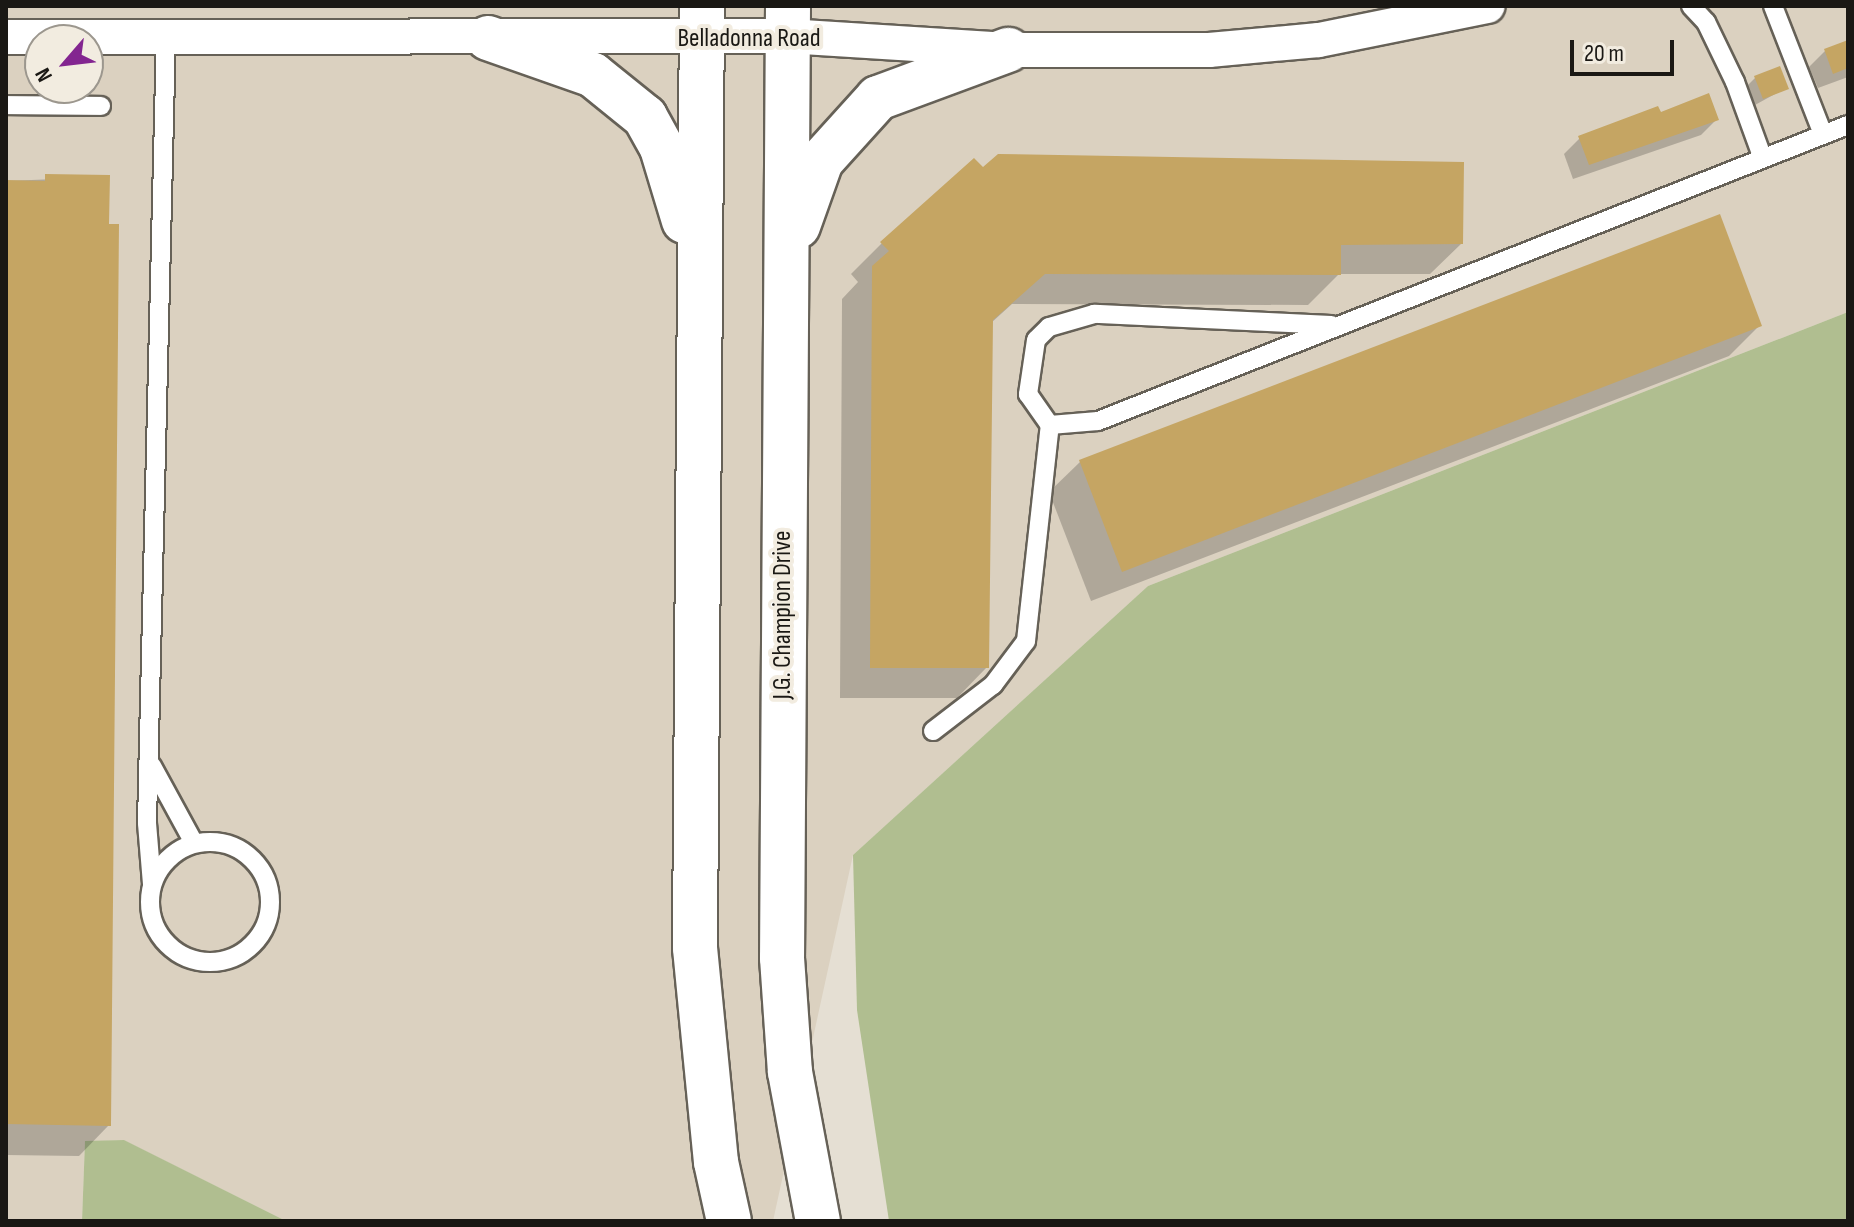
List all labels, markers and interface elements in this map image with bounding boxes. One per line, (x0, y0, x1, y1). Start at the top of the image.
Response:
street label: Belladonna Road (677, 23, 821, 55)
north arrow (24, 24, 104, 104)
scale bar (1574, 24, 1678, 74)
text: 20 m (1584, 39, 1624, 68)
text: N (29, 63, 59, 86)
street label: J.G. Champion Drive (767, 531, 799, 699)

